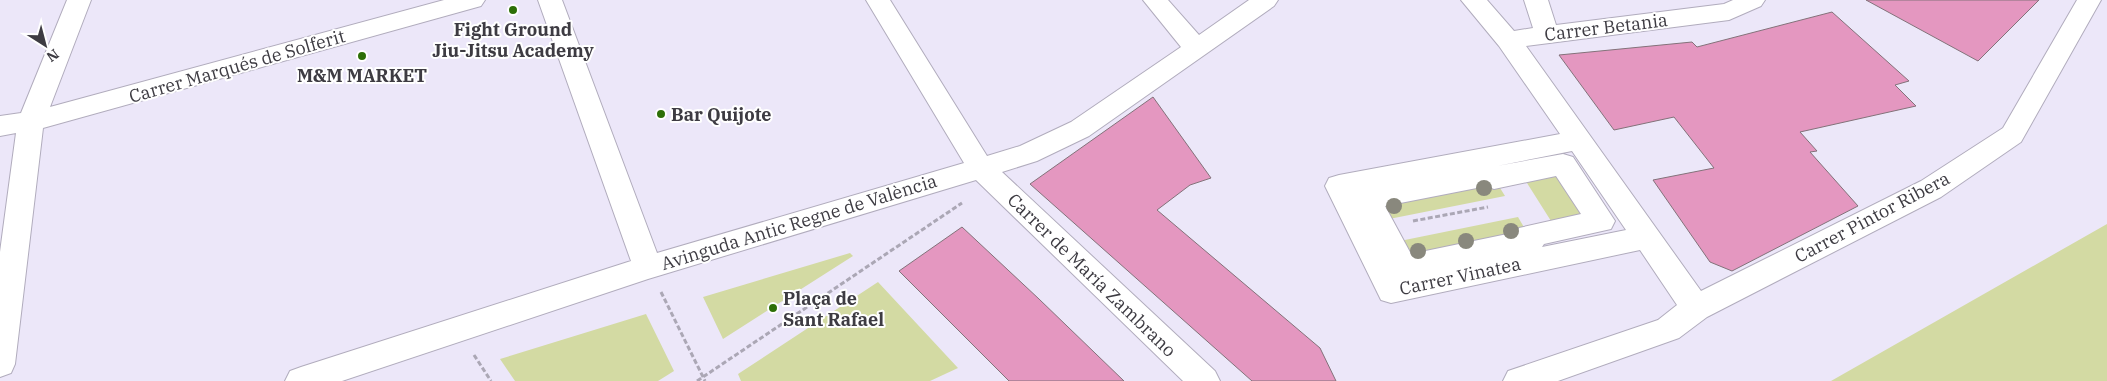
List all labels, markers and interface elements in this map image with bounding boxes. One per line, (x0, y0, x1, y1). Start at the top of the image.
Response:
marker: Fight Ground Jiu-Jitsu Academy (507, 4, 519, 16)
street label: Carrer Betania (1543, 8, 1669, 46)
place label: Fight Ground Jiu-Jitsu Academy (432, 18, 595, 62)
north arrow (20, 20, 70, 70)
street label: Carrer Marqués de Solferit (126, 24, 348, 108)
text: N (43, 45, 62, 66)
marker: M&M MARKET (356, 50, 368, 62)
place label: M&M MARKET (297, 64, 427, 87)
place label: Bar Quijote (671, 103, 772, 126)
marker: Bar Quijote (655, 108, 667, 120)
street label: Carrer Pintor Ribera (1791, 166, 1954, 268)
street label: Avinguda Antic Regne de València (658, 169, 940, 275)
street label: Carrer de María Zambrano (1003, 188, 1181, 362)
street label: Carrer Vinatea (1397, 252, 1523, 300)
place label: Plaça de Sant Rafael (783, 287, 884, 331)
marker: Plaça de Sant Rafael (767, 302, 779, 314)

